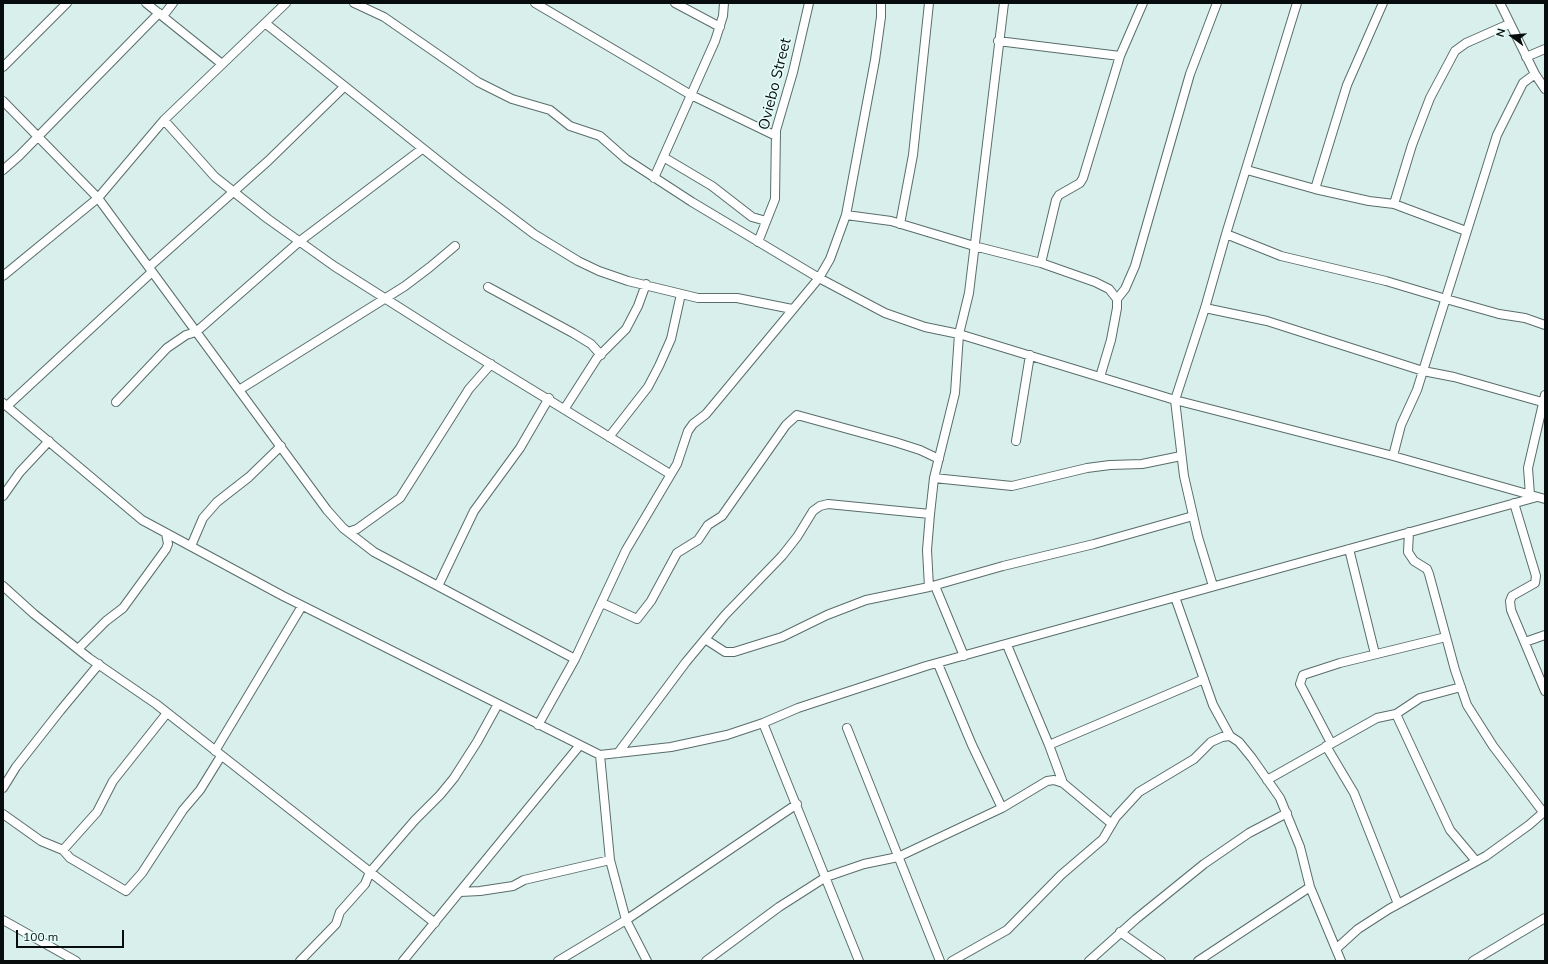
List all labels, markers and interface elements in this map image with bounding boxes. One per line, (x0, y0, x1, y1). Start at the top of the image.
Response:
north arrow (1492, 16, 1532, 56)
text: N (1493, 27, 1508, 39)
street label: Oviebo Street (755, 36, 795, 132)
scale bar (18, 922, 126, 948)
text: 100 m (23, 929, 58, 944)

